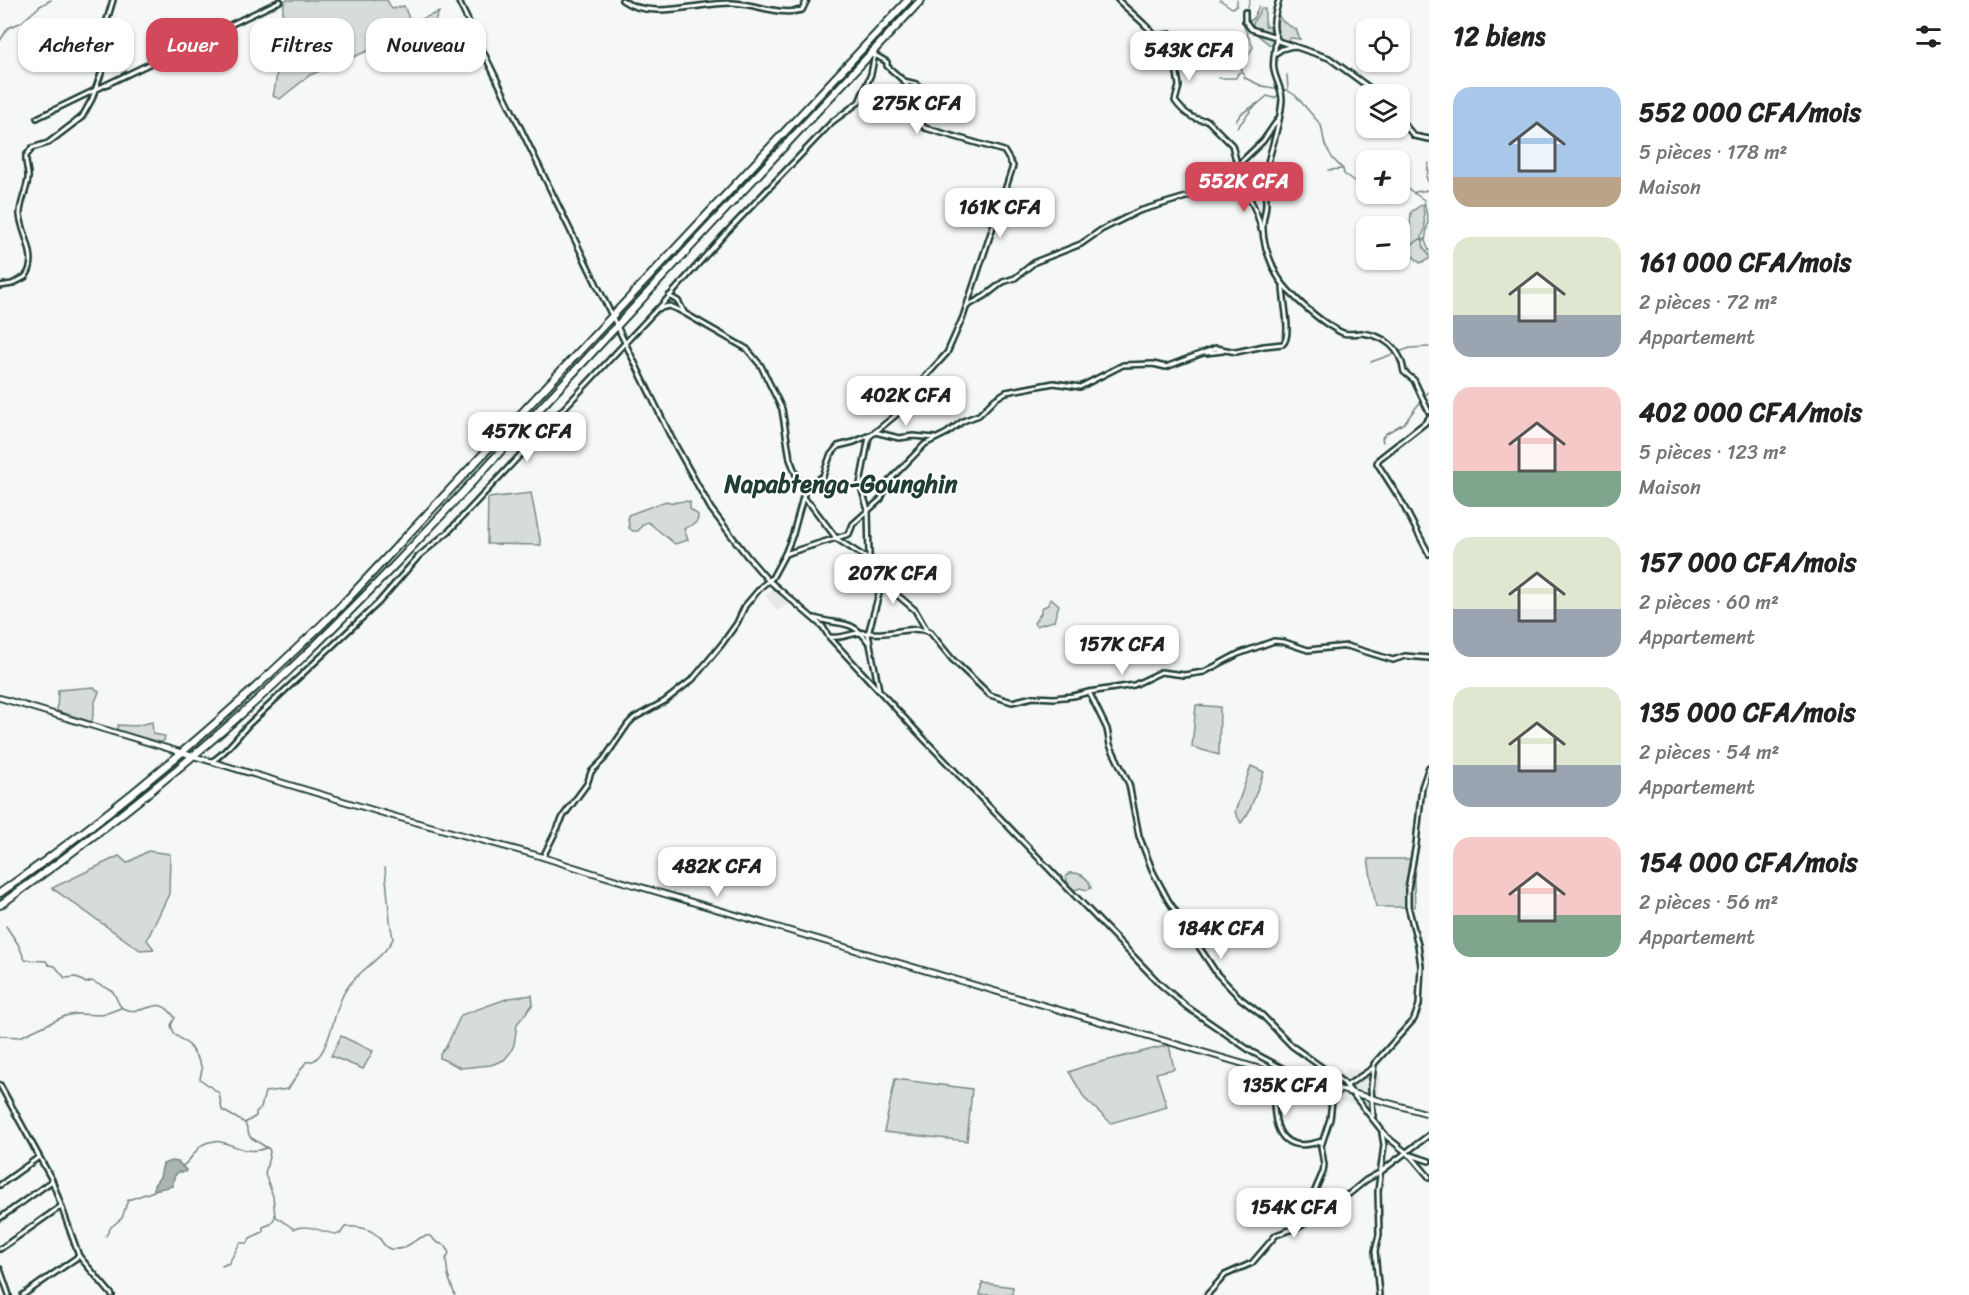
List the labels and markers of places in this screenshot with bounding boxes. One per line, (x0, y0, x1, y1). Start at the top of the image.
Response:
pin: 543K CFA (1127, 31, 1251, 82)
pin: 275K CFA (855, 84, 979, 135)
pin: 552K CFA (1182, 162, 1306, 213)
pin: 161K CFA (938, 188, 1062, 239)
pin: 402K CFA (844, 376, 968, 427)
pin: 457K CFA (465, 412, 589, 463)
pin: 207K CFA (831, 554, 955, 605)
pin: 157K CFA (1060, 625, 1184, 676)
pin: 482K CFA (655, 847, 779, 898)
pin: 184K CFA (1159, 909, 1283, 960)
pin: 135K CFA (1223, 1066, 1347, 1117)
pin: 154K CFA (1232, 1188, 1356, 1239)

